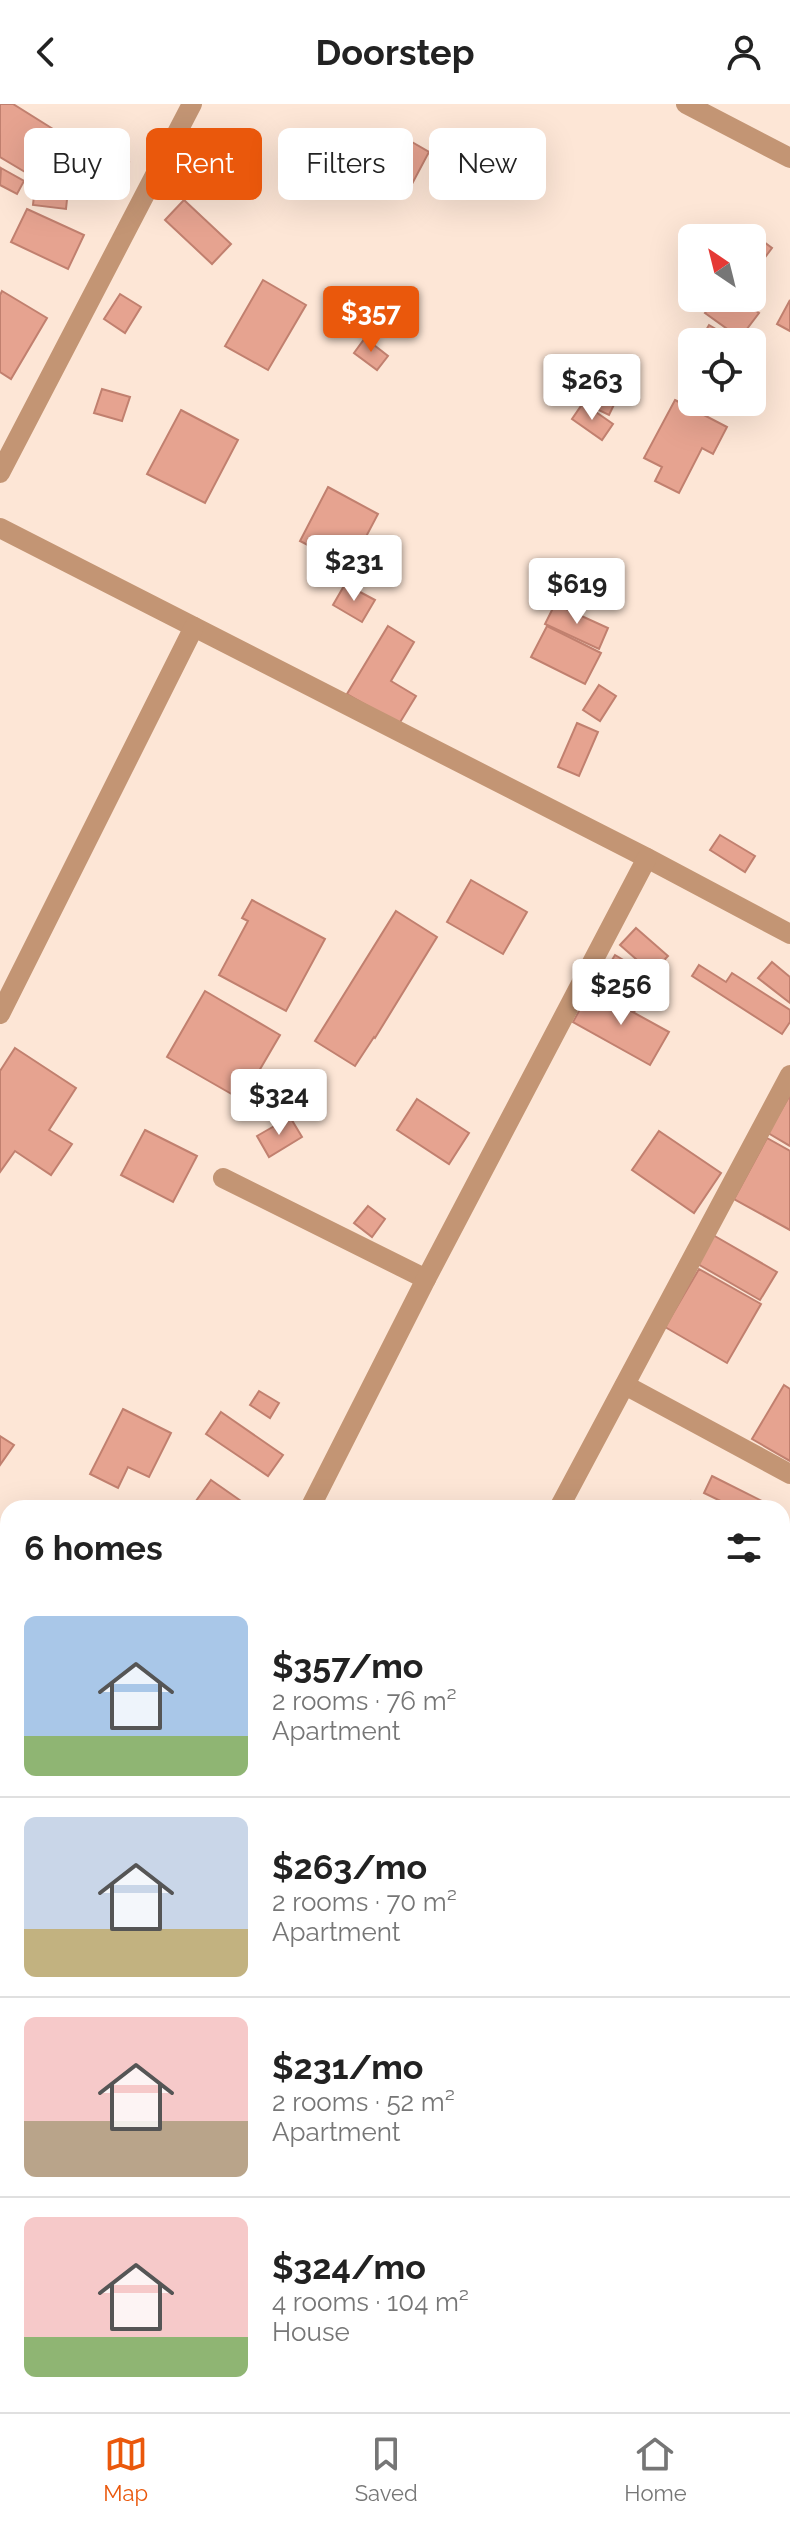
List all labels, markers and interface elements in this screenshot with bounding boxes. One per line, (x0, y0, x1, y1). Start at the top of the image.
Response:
icon: back (24, 30, 68, 74)
icon: person (722, 30, 766, 74)
text: Doorstep (315, 31, 475, 73)
chip: Buy (24, 128, 130, 200)
chip: Rent (146, 128, 262, 200)
chip: Filters (278, 128, 413, 200)
chip: New (429, 128, 546, 200)
north arrow (678, 224, 766, 312)
map controls (678, 224, 766, 416)
pin: $357 (324, 286, 418, 354)
text: $357 (341, 297, 401, 327)
button: locate (678, 328, 766, 416)
pin: $263 (545, 354, 639, 422)
text: $263 (561, 365, 623, 395)
pin: $231 (307, 535, 401, 603)
text: $231 (325, 546, 383, 576)
pin: $619 (530, 558, 624, 626)
text: $619 (547, 569, 607, 599)
pin: $256 (574, 959, 668, 1027)
text: $256 (590, 970, 652, 1000)
pin: $324 (232, 1069, 326, 1137)
text: $324 (249, 1080, 309, 1110)
icon: filters (722, 1526, 766, 1570)
text: 6 homes (24, 1528, 163, 1568)
text: $357/mo (272, 1646, 423, 1686)
icon: home (88, 1648, 184, 1744)
text: 2 rooms · 76 m² (272, 1686, 457, 1716)
text: Apartment (272, 1716, 401, 1746)
text: $263/mo (272, 1847, 427, 1887)
icon: home (88, 1849, 184, 1945)
text: 2 rooms · 70 m² (272, 1887, 457, 1917)
text: Apartment (272, 1917, 401, 1947)
text: $231/mo (272, 2047, 423, 2087)
icon: home (88, 2049, 184, 2145)
text: 2 rooms · 52 m² (272, 2087, 455, 2117)
text: Apartment (272, 2117, 401, 2147)
text: $324/mo (272, 2247, 426, 2287)
icon: home (88, 2249, 184, 2345)
text: 4 rooms · 104 m² (272, 2287, 469, 2317)
text: House (272, 2317, 350, 2347)
tab: Map (103, 2432, 148, 2506)
tab: Saved (355, 2432, 418, 2506)
tab: Home (624, 2432, 687, 2506)

